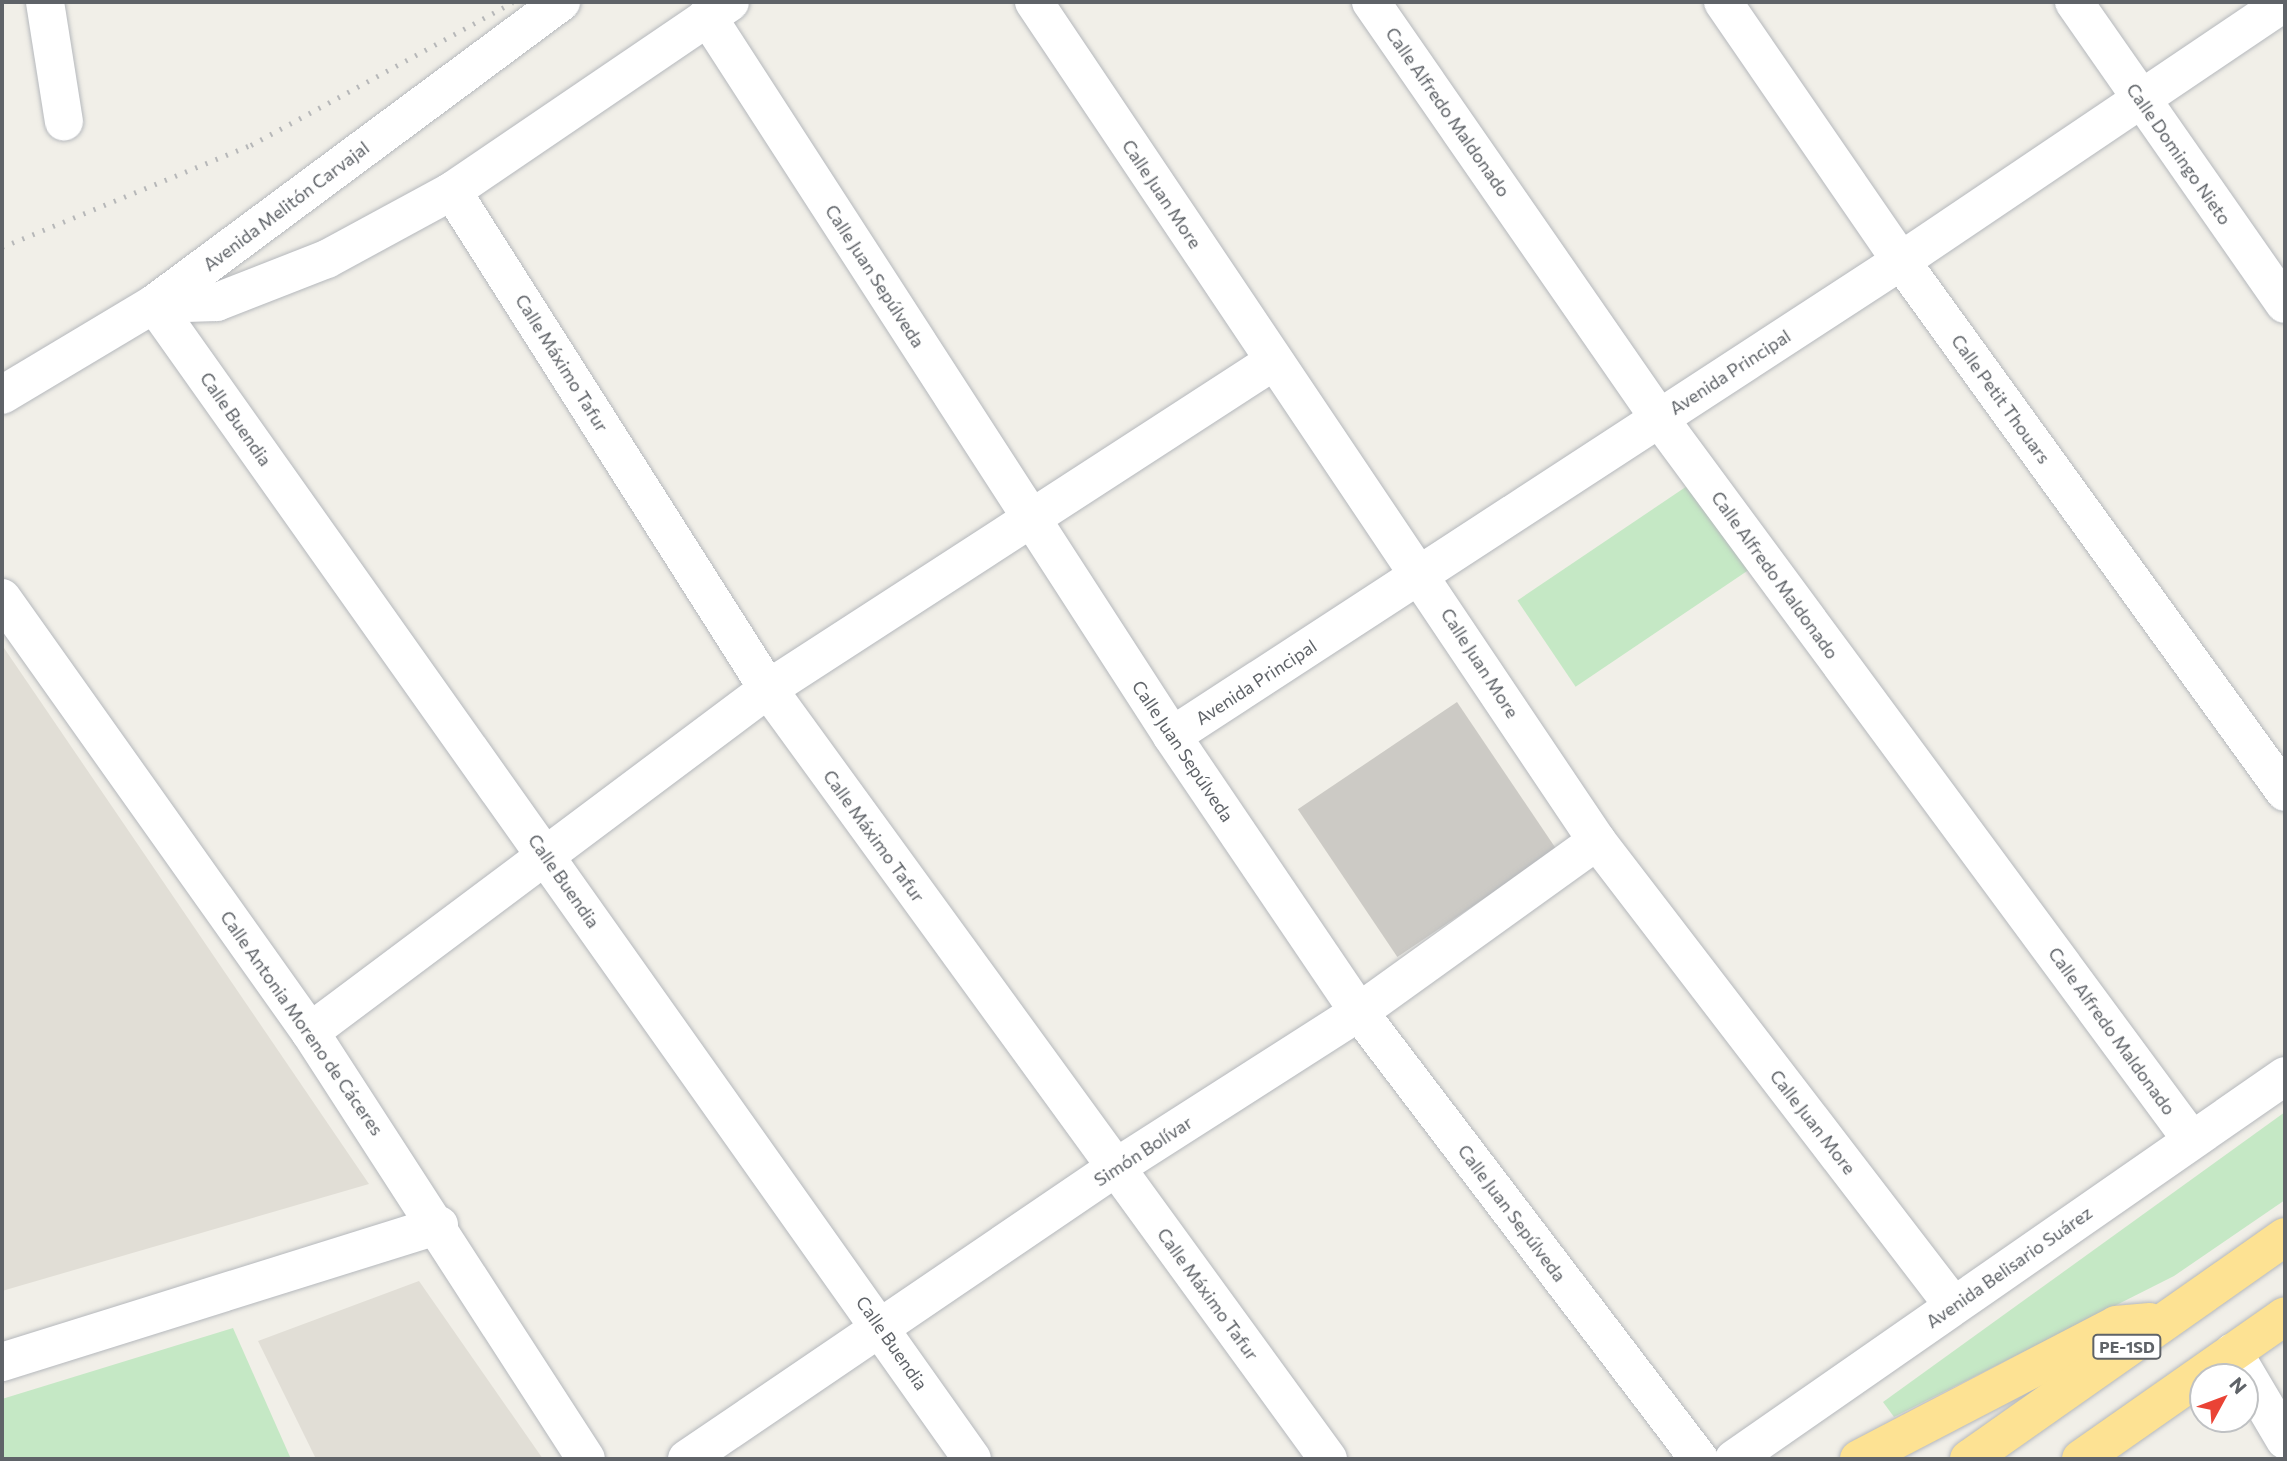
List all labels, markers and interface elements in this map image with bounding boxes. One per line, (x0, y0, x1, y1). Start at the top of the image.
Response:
street label: Calle Alfredo Maldonado (1381, 23, 1515, 201)
street label: Calle Domingo Nieto (2122, 79, 2236, 229)
street label: Calle Juan More (1118, 135, 1206, 253)
street label: Avenida Melitón Carvajal (199, 137, 373, 275)
street label: Calle Juan Sepúlveda (821, 201, 929, 351)
street label: Calle Máximo Tafur (511, 290, 613, 436)
street label: Avenida Principal (1665, 325, 1795, 419)
street label: Calle Petit Thouars (1947, 330, 2055, 468)
street label: Calle Buendia (196, 368, 276, 470)
street label: Calle Alfredo Maldonado (1707, 487, 1843, 663)
street label: Calle Juan More (1436, 604, 1524, 722)
street label: Avenida Principal (1191, 635, 1321, 729)
street label: Calle Juan Sepúlveda (1128, 676, 1238, 826)
street label: Calle Máximo Tafur (819, 766, 929, 906)
street label: Calle Buendia (524, 830, 604, 932)
street label: Calle Antonia Moreno de Cáceres (216, 907, 388, 1139)
street label: Calle Alfredo Maldonado (2044, 943, 2180, 1119)
street label: Calle Juan More (1766, 1065, 1860, 1179)
street label: Simón Bolívar (1090, 1111, 1196, 1191)
street label: Calle Juan Sepúlveda (1453, 1140, 1571, 1286)
street label: Avenida Belisario Suárez (1922, 1202, 2096, 1332)
street label: Calle Máximo Tafur (1153, 1224, 1263, 1364)
street label: Calle Buendia (852, 1292, 932, 1394)
road number: PE-1SD (2092, 1334, 2162, 1359)
north arrow (2189, 1363, 2259, 1433)
text: N (2225, 1372, 2252, 1398)

